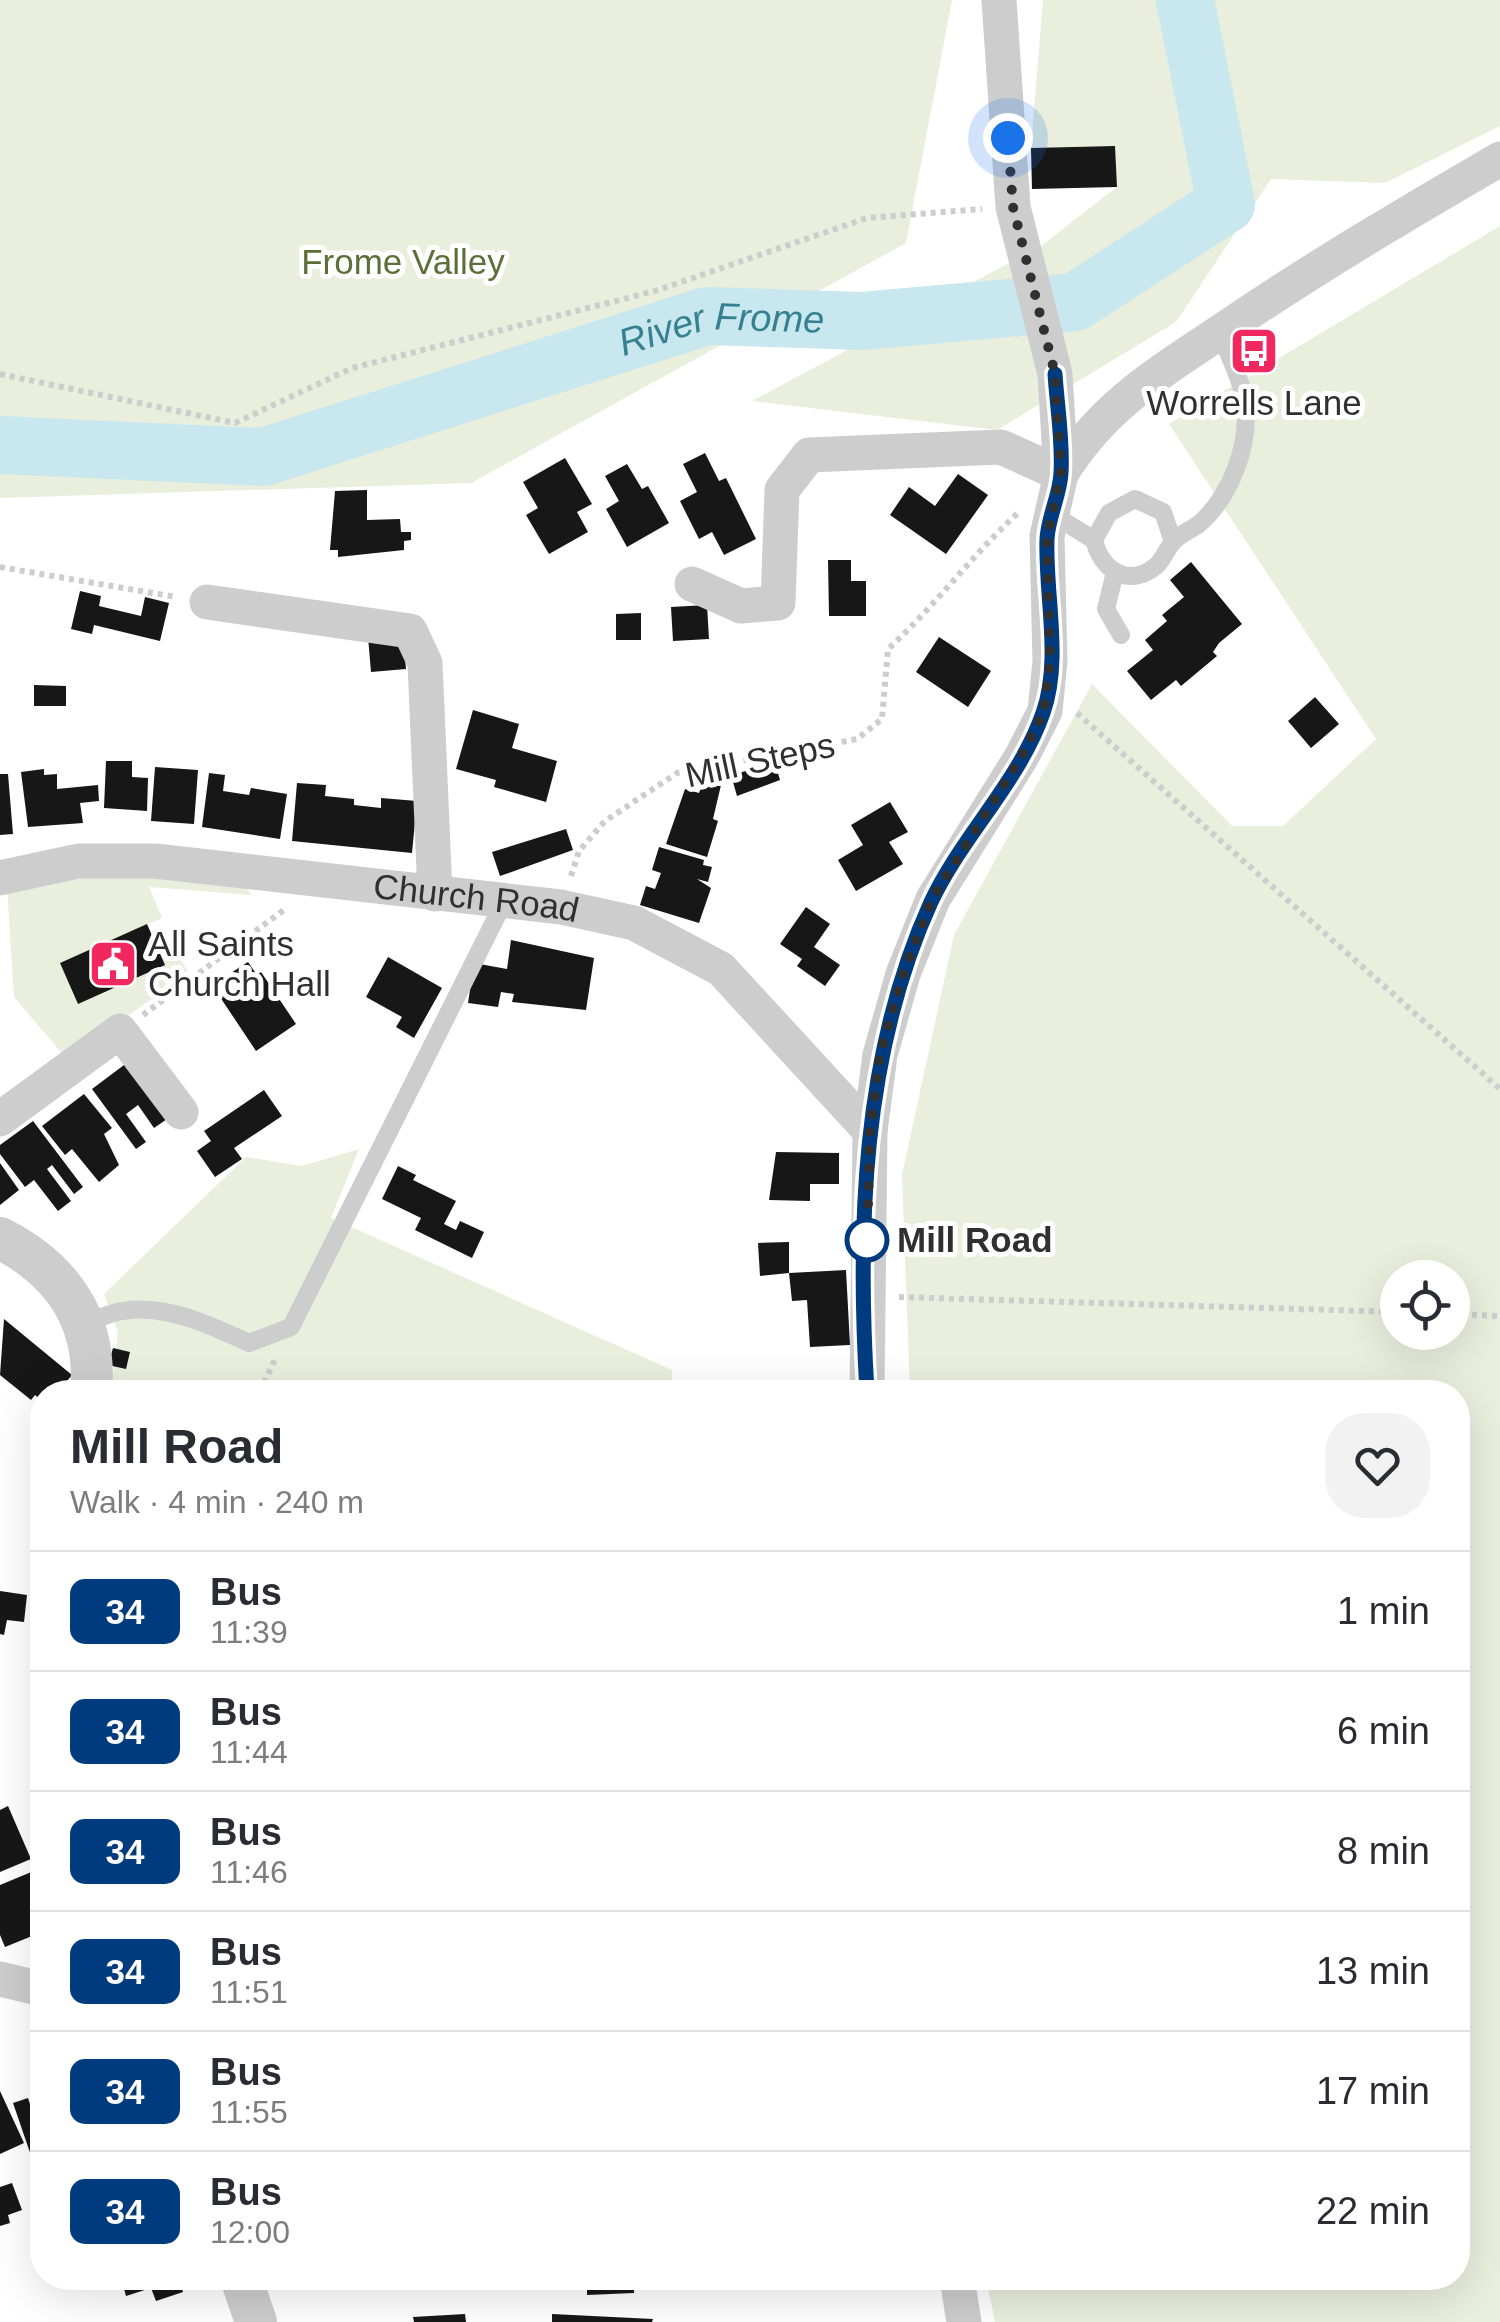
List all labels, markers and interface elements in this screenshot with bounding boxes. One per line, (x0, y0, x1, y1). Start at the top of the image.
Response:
your location (983, 113, 1033, 163)
park label: Frome Valley (301, 242, 505, 281)
water label: River Frome (613, 295, 825, 364)
bus stop icon: Worrells Lane (1228, 325, 1280, 377)
place label: Worrells Lane (1146, 383, 1362, 422)
street label: Mill Steps (682, 725, 838, 794)
street label: Church Road (371, 866, 583, 929)
place label: All Saints Church Hall (148, 924, 331, 1003)
public building icon: All Saints Church Hall (87, 938, 139, 990)
marker: Mill Road (846, 1219, 888, 1261)
place label: Mill Road (897, 1220, 1053, 1259)
map controls (1380, 1260, 1470, 1350)
button: locate (1380, 1260, 1470, 1350)
button: heart (1325, 1413, 1430, 1518)
text: Mill Road (70, 1420, 283, 1473)
text: Walk · 4 min · 240 m (70, 1484, 364, 1520)
text: Bus (210, 1571, 282, 1613)
text: 1 min (1337, 1590, 1430, 1632)
text: 34 (106, 1592, 144, 1631)
text: 11:39 (210, 1614, 288, 1650)
text: Bus (210, 1691, 282, 1733)
text: 6 min (1337, 1710, 1430, 1752)
text: 34 (106, 1712, 144, 1751)
text: 11:44 (210, 1734, 288, 1770)
text: Bus (210, 1811, 282, 1853)
text: 8 min (1337, 1830, 1430, 1872)
text: 34 (106, 1832, 144, 1871)
text: 11:46 (210, 1854, 288, 1890)
text: Bus (210, 1931, 282, 1973)
text: 13 min (1316, 1950, 1430, 1992)
text: 34 (106, 1952, 144, 1991)
text: 11:51 (210, 1974, 288, 2010)
text: Bus (210, 2051, 282, 2093)
text: 17 min (1316, 2070, 1430, 2112)
text: 34 (106, 2072, 144, 2111)
text: 11:55 (210, 2094, 288, 2130)
text: Bus (210, 2171, 282, 2213)
text: 22 min (1316, 2190, 1430, 2232)
text: 34 (106, 2192, 144, 2231)
text: 12:00 (210, 2214, 290, 2250)

